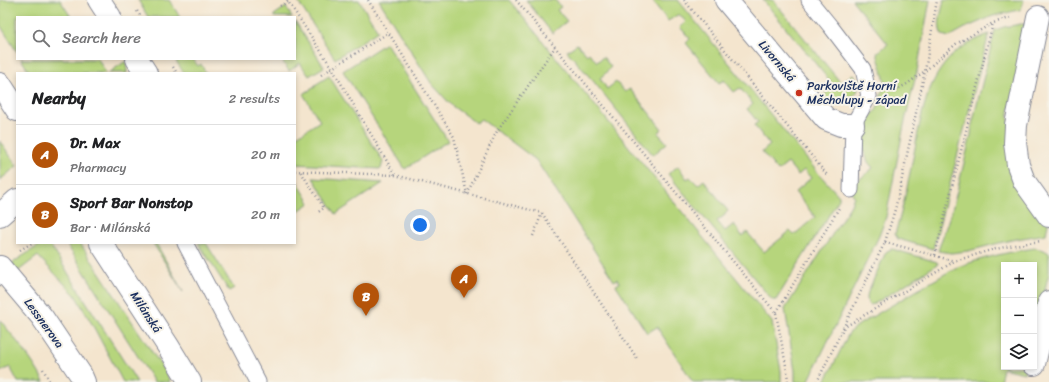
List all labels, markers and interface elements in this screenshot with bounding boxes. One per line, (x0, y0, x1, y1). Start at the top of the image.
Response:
search box (16, 16, 296, 60)
text: Search here (62, 25, 141, 51)
icon: search (30, 27, 52, 49)
street label: Livornská (753, 35, 801, 87)
place label: Parkoviště Horní Měcholupy - západ (807, 75, 907, 111)
text: Nearby (32, 83, 86, 113)
text: 2 results (229, 87, 280, 110)
marker: Parkoviště Horní Měcholupy - západ (794, 88, 804, 98)
text: Dr. Max (70, 130, 120, 156)
text: A (41, 143, 49, 166)
text: 20 m (251, 143, 280, 166)
text: Pharmacy (70, 156, 126, 179)
text: Sport Bar Nonstop (70, 190, 193, 216)
text: B (41, 203, 49, 226)
text: 20 m (251, 203, 280, 226)
your location (410, 215, 430, 235)
text: Bar · Milánská (70, 216, 151, 239)
map controls (1001, 262, 1037, 370)
button: + (1001, 262, 1037, 298)
pin: A (451, 265, 477, 298)
pin: B (353, 283, 379, 316)
street label: Milánská (124, 287, 168, 337)
street label: Lessnerova (18, 293, 70, 353)
button: − (1001, 298, 1037, 334)
button: layers (1001, 334, 1037, 370)

